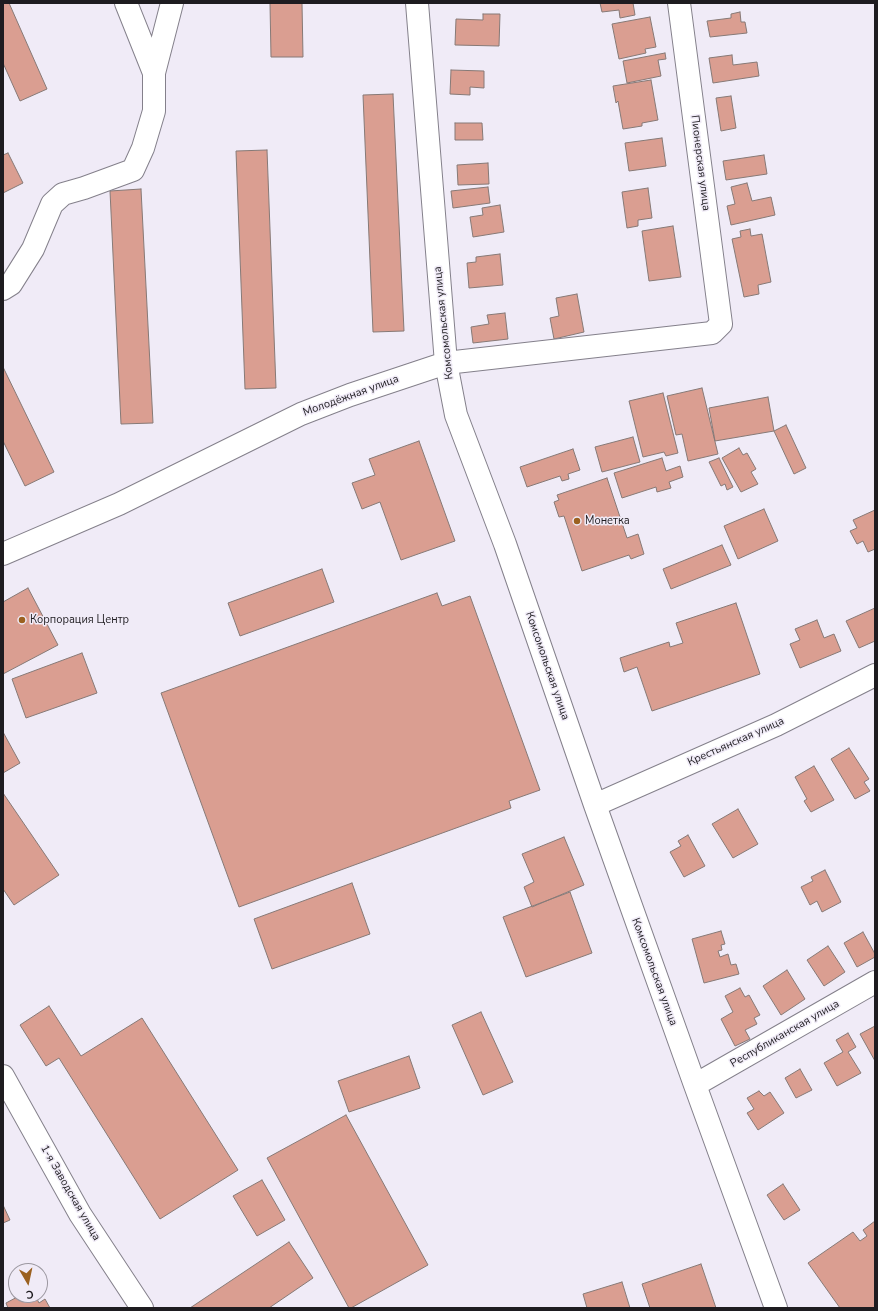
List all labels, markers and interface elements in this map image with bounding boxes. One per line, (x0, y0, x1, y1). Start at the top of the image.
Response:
street label: Пионерская улица (688, 114, 712, 212)
street label: Комсомольская улица (431, 266, 457, 380)
street label: Молодёжная улица (301, 373, 401, 419)
place label: Монетка (585, 514, 630, 528)
marker: Монетка (572, 516, 582, 526)
street label: Комсомольская улица (522, 610, 572, 722)
place label: Корпорация Центр (30, 613, 129, 627)
marker: Корпорация Центр (17, 615, 27, 625)
street label: Крестьянская улица (686, 715, 786, 769)
street label: Комсомольская улица (628, 916, 680, 1028)
street label: Республиканская улица (728, 997, 842, 1071)
street label: 1-я Заводская улица (37, 1143, 103, 1243)
north arrow (8, 1263, 48, 1303)
text: С (25, 1286, 35, 1302)

